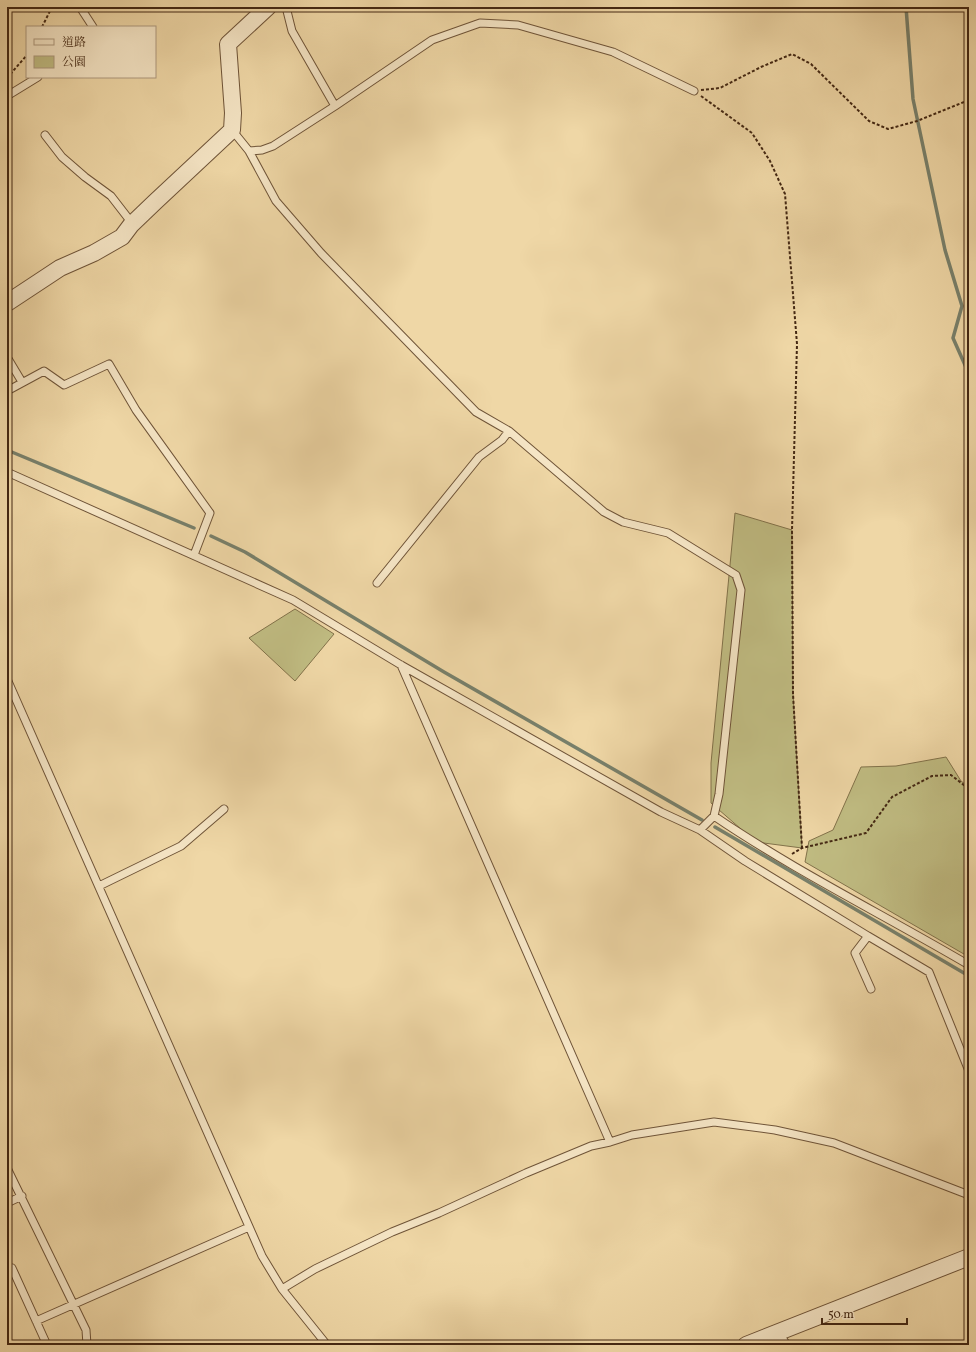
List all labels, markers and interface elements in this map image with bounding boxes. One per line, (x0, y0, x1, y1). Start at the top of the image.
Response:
legend (26, 26, 156, 78)
text: 道路 (62, 35, 86, 51)
text: 公園 (62, 55, 86, 71)
scale bar (822, 1300, 907, 1326)
text: 50 m (828, 1307, 854, 1323)

